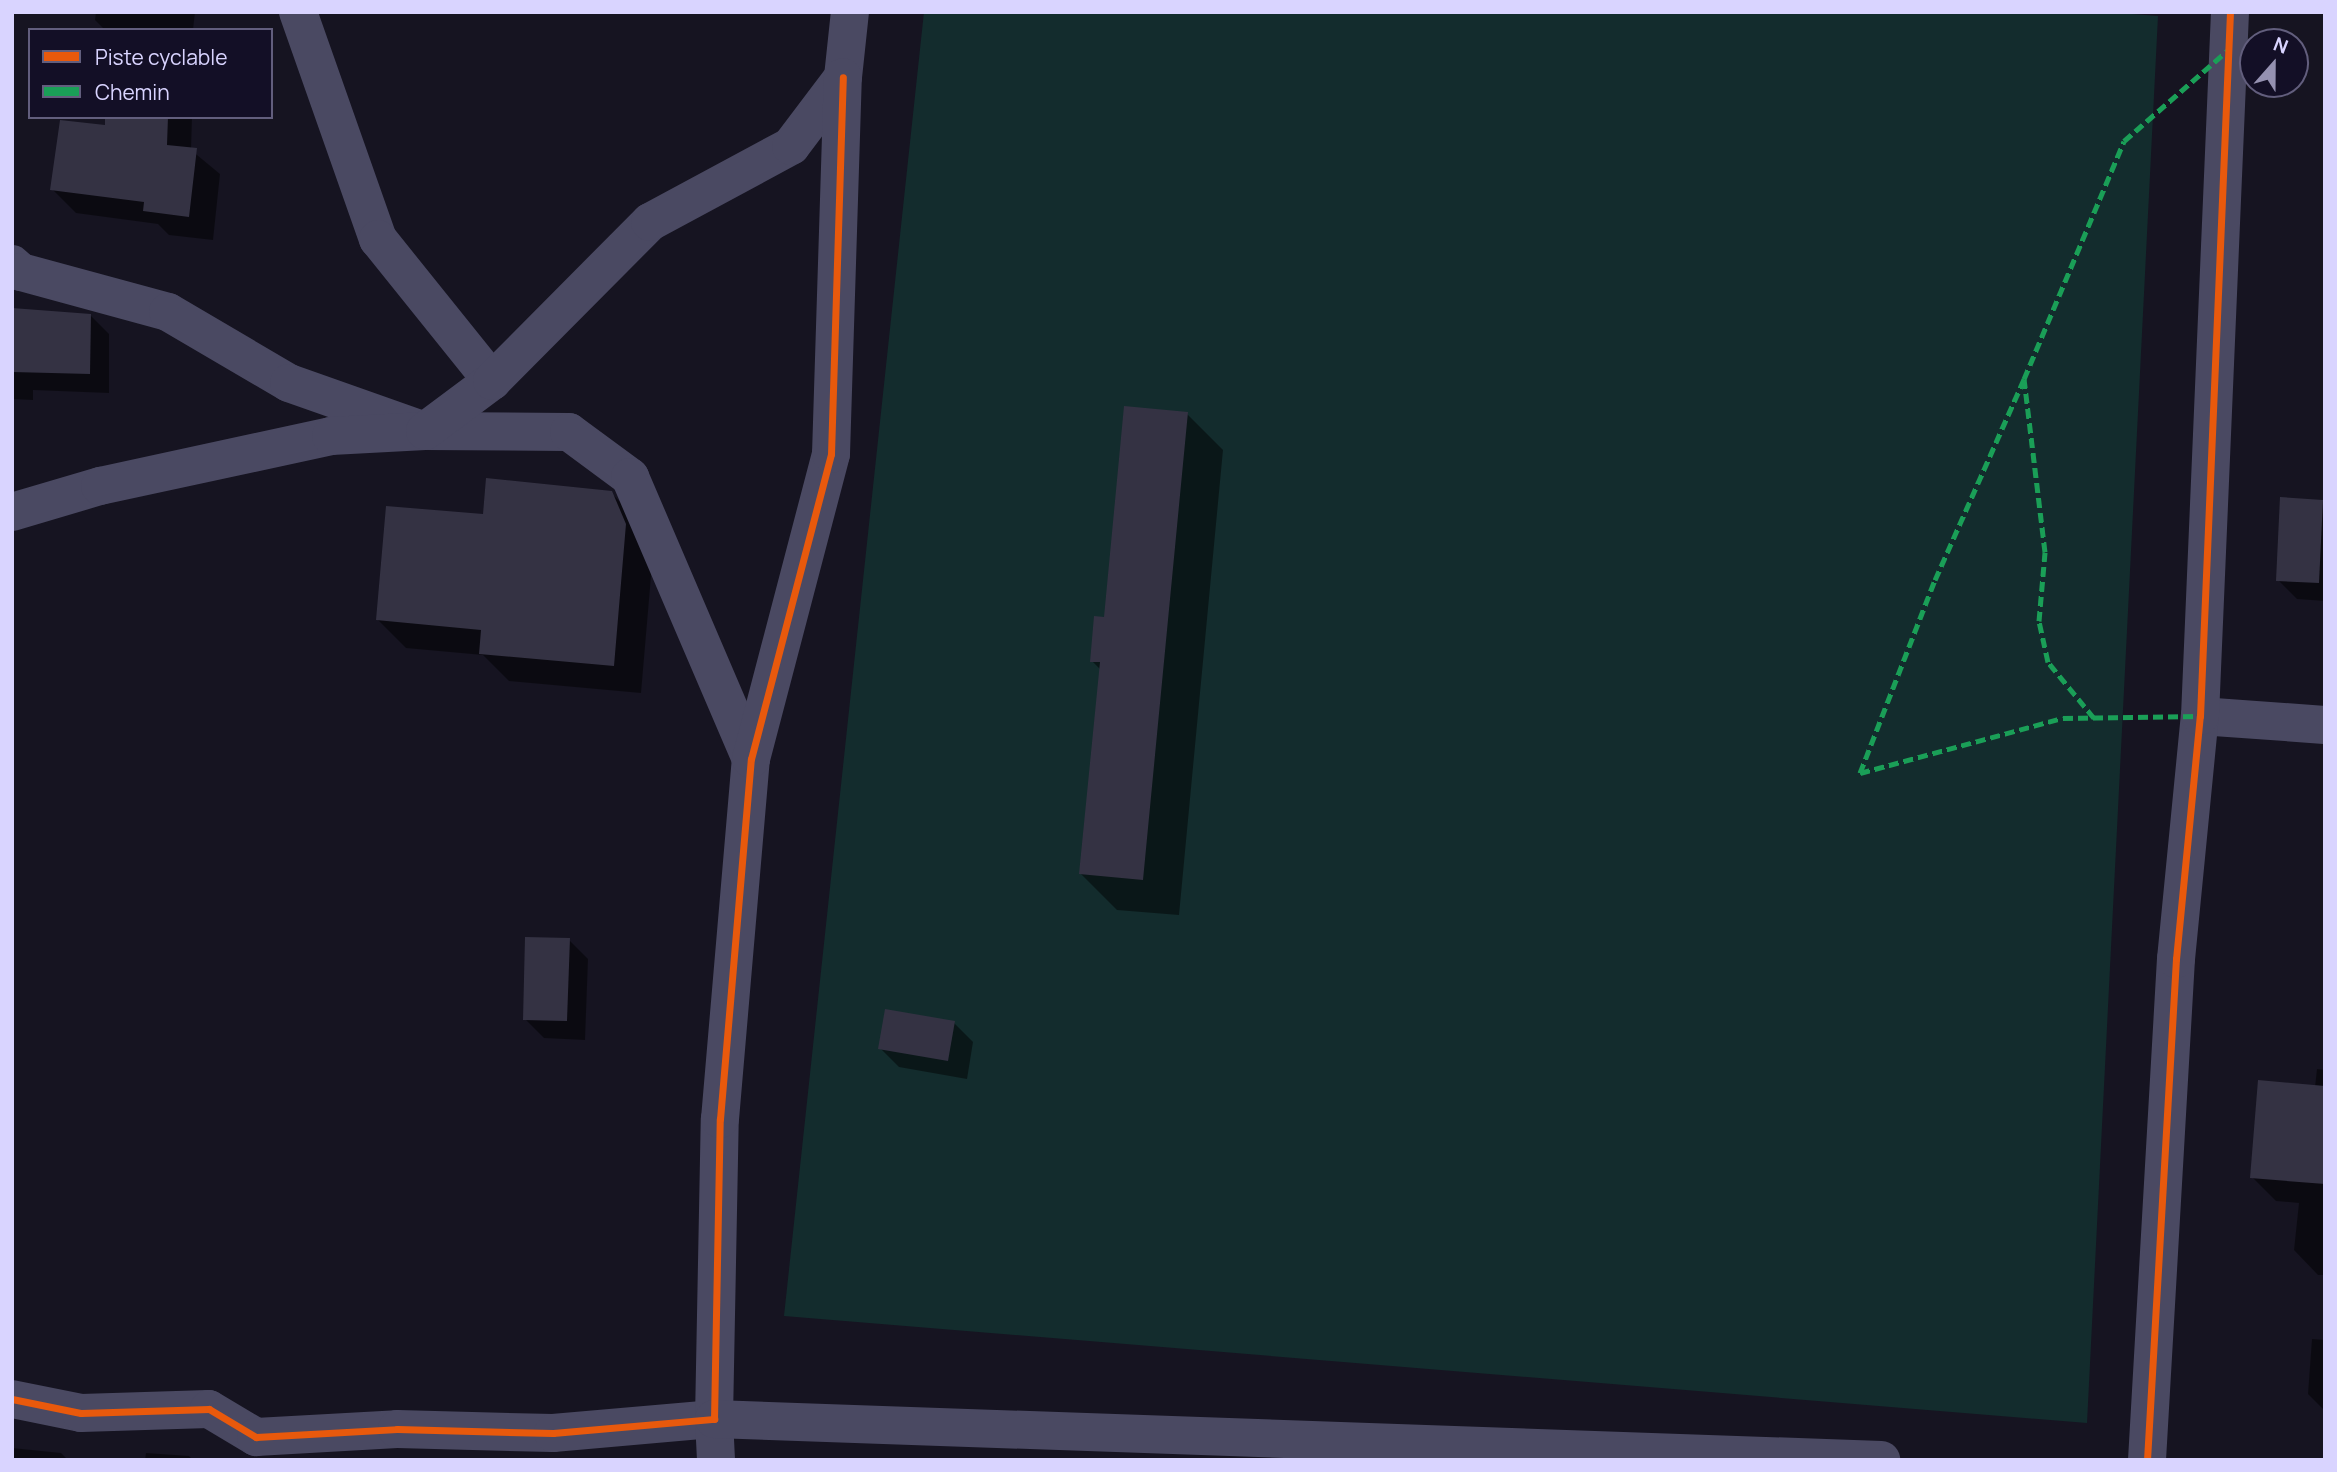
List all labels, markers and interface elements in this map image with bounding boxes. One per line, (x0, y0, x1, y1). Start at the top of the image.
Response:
legend (28, 28, 273, 119)
north arrow (2239, 28, 2309, 98)
text: N (2270, 31, 2292, 60)
text: Piste cyclable (95, 43, 227, 71)
text: Chemin (95, 78, 170, 106)

